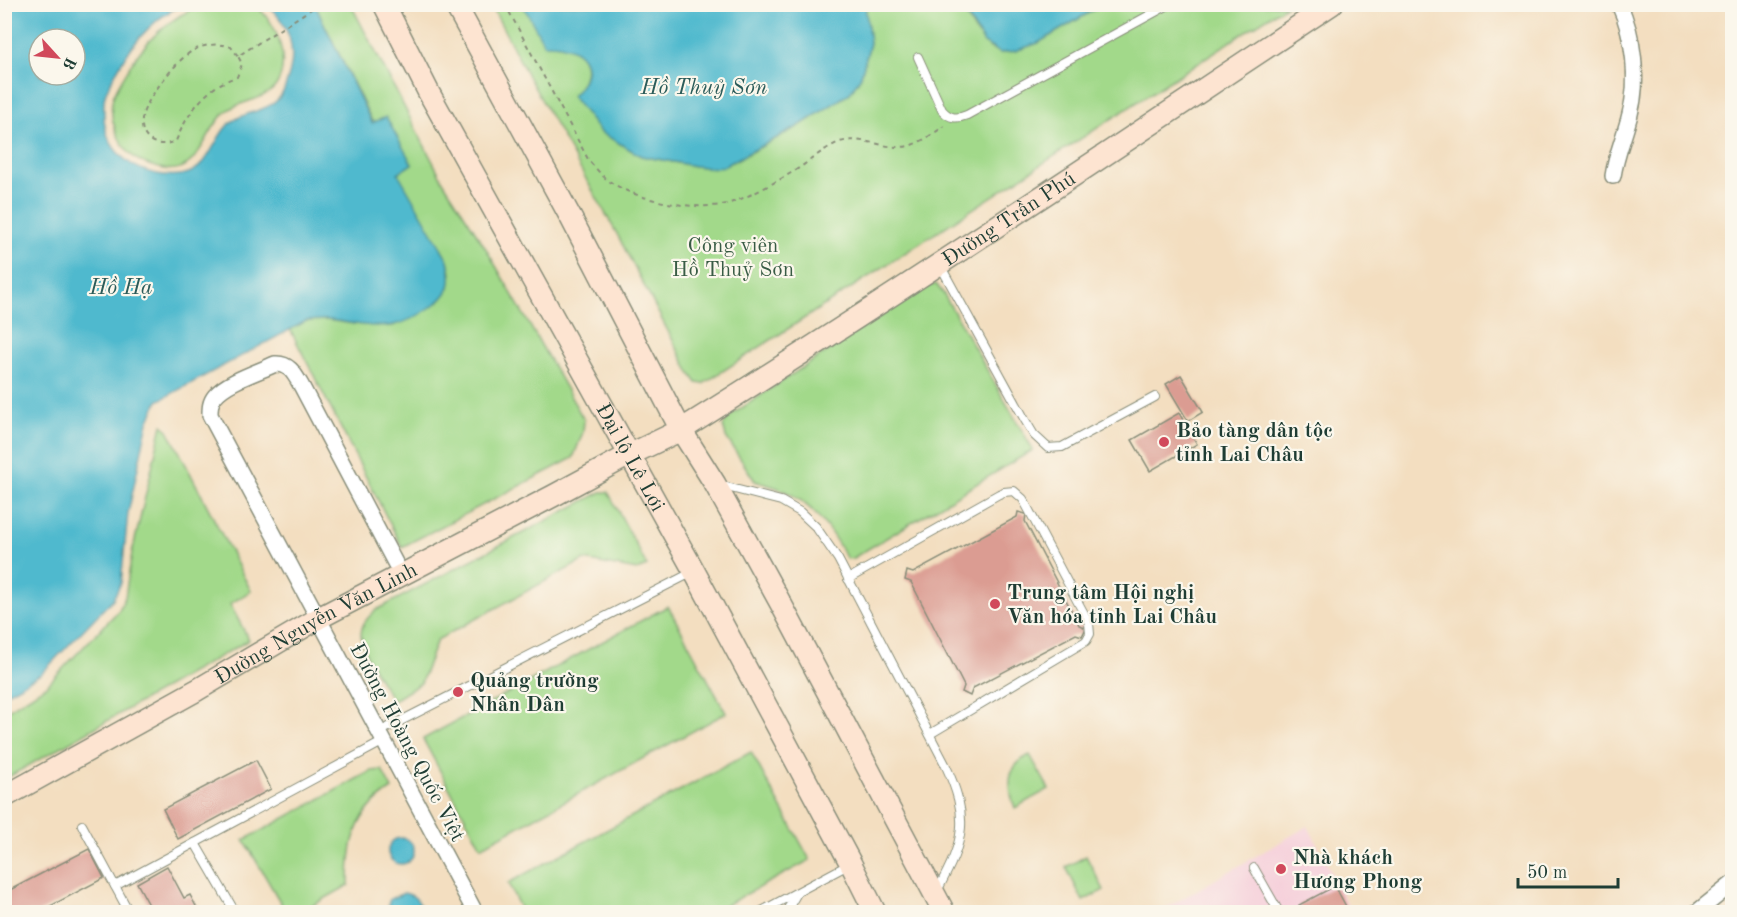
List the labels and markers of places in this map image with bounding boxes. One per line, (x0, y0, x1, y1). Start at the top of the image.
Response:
place label: Bảo tàng dân tộc tỉnh Lai Châu (1176, 421, 1333, 466)
marker: Bảo tàng dân tộc tỉnh Lai Châu (1157, 435, 1171, 449)
place label: Trung tâm Hội nghị Văn hóa tỉnh Lai Châu (1007, 583, 1217, 628)
marker: Trung tâm Hội nghị Văn hóa tỉnh Lai Châu (988, 597, 1002, 611)
place label: Quảng trường Nhân Dân (470, 671, 599, 716)
marker: Quảng trường Nhân Dân (451, 685, 465, 699)
place label: Nhà khách Hương Phong (1293, 848, 1422, 893)
marker: Nhà khách Hương Phong (1274, 862, 1288, 876)

